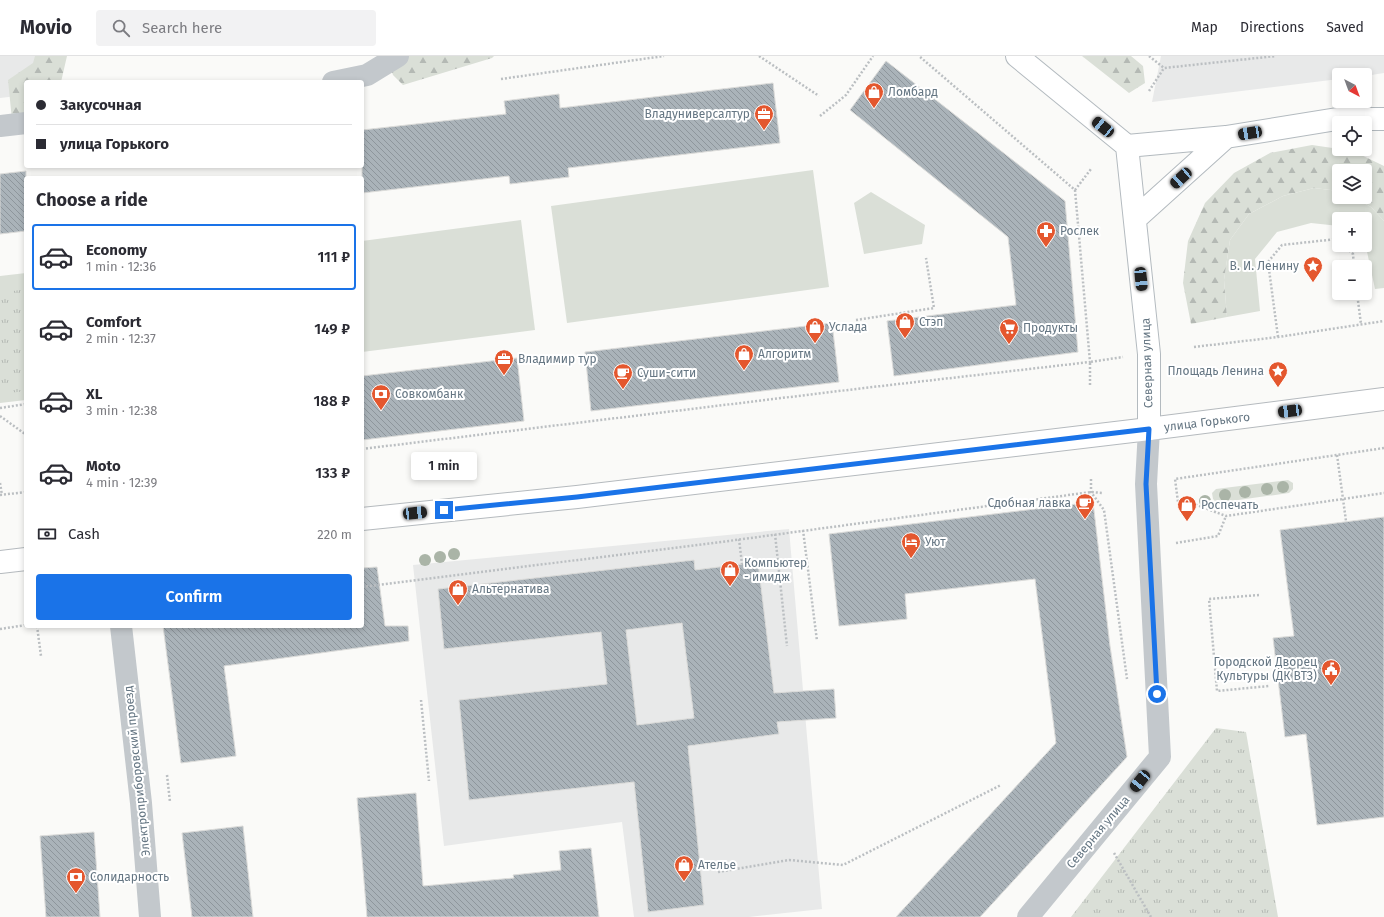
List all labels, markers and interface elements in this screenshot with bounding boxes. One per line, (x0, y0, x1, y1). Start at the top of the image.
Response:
search box (96, 10, 376, 46)
text: Movio (20, 16, 72, 39)
icon: search (110, 17, 132, 39)
text: Search here (142, 19, 222, 37)
text: Map (1191, 19, 1218, 36)
text: Directions (1240, 19, 1304, 36)
text: Saved (1326, 19, 1364, 36)
north arrow (1332, 68, 1372, 108)
map controls (1332, 68, 1372, 300)
shop icon: Ломбард (863, 81, 885, 109)
place label: Ломбард (888, 85, 938, 99)
text: Закусочная (60, 96, 141, 114)
office icon: Владуниверсалтур (753, 103, 775, 131)
place label: Владуниверсалтур (644, 107, 750, 121)
car (1090, 115, 1116, 139)
button: locate (1332, 116, 1372, 156)
car (1237, 125, 1263, 141)
text: улица Горького (60, 135, 169, 153)
button: layers (1332, 164, 1372, 204)
car (1168, 166, 1194, 190)
text: Choose a ride (36, 189, 148, 211)
button: + (1332, 212, 1372, 252)
pharmacy icon: Рослек (1035, 220, 1057, 248)
place label: Рослек (1060, 224, 1100, 238)
icon: car (38, 239, 74, 275)
text: Economy (86, 241, 147, 259)
text: 111 ₽ (318, 248, 350, 266)
place icon: В. И. Ленину (1302, 255, 1324, 283)
text: 1 min · 12:36 (86, 259, 156, 274)
place label: В. И. Ленину (1230, 259, 1299, 273)
button: − (1332, 260, 1372, 300)
car (1134, 266, 1148, 292)
icon: car (38, 311, 74, 347)
shop icon: Стэп (894, 311, 916, 339)
text: Comfort (86, 313, 142, 331)
place label: Стэп (919, 315, 943, 329)
shop icon: Услада (804, 316, 826, 344)
supermarket icon: Продукты (998, 317, 1020, 345)
street label: Северная улица (1138, 318, 1156, 408)
text: 149 ₽ (314, 320, 350, 338)
place label: Услада (829, 320, 867, 334)
place label: Продукты (1023, 321, 1078, 335)
text: 2 min · 12:37 (86, 331, 156, 346)
shop icon: Алгоритм (733, 343, 755, 371)
place label: Алгоритм (758, 347, 811, 361)
office icon: Владимир тур (493, 348, 515, 376)
place label: Владимир тур (518, 352, 597, 366)
place icon: Площадь Ленина (1267, 360, 1289, 388)
cafe icon: Суши-сити (612, 362, 634, 390)
place label: Площадь Ленина (1167, 364, 1264, 378)
place label: Суши-сити (637, 366, 696, 380)
icon: car (38, 383, 74, 419)
bank icon: Совкомбанк (370, 383, 392, 411)
text: XL (86, 385, 102, 403)
place label: Совкомбанк (395, 387, 464, 401)
text: 188 ₽ (313, 392, 350, 410)
text: 3 min · 12:38 (86, 403, 157, 418)
car (1277, 404, 1303, 418)
street label: улица Горького (1163, 410, 1251, 434)
callout: 1 min (411, 452, 477, 480)
icon: car (38, 455, 74, 491)
text: Moto (86, 457, 121, 475)
text: 1 min (428, 458, 460, 473)
text: 133 ₽ (315, 464, 350, 482)
text: 4 min · 12:39 (86, 475, 157, 490)
cafe icon: Сдобная лавка (1074, 492, 1096, 520)
shop icon: Роспечать (1176, 494, 1198, 522)
place label: Сдобная лавка (987, 496, 1071, 510)
place label: Роспечать (1201, 498, 1259, 512)
route end (435, 501, 453, 519)
car (402, 506, 428, 520)
icon: cash (36, 523, 58, 545)
text: Cash (68, 525, 100, 543)
text: 220 m (317, 527, 352, 542)
hotel icon: Уют (900, 531, 922, 559)
place label: Уют (925, 535, 946, 549)
place label: Компьютер - имидж (744, 556, 807, 584)
shop icon: Компьютер - имидж (719, 559, 741, 587)
button: Confirm (36, 574, 352, 620)
shop icon: Альтернатива (447, 578, 469, 606)
place label: Альтернатива (472, 582, 550, 596)
place label: Городской Дворец Культуры (ДК ВТЗ) (1213, 655, 1317, 683)
public building icon: Городской Дворец Культуры (ДК ВТЗ) (1320, 658, 1342, 686)
street label: Электроприборовский проезд (121, 685, 153, 857)
route start (1148, 685, 1166, 703)
car (1128, 768, 1152, 794)
street label: Северная улица (1064, 793, 1132, 871)
shop icon: Ателье (673, 854, 695, 882)
place label: Ателье (698, 858, 736, 872)
bank icon: Солидарность (65, 866, 87, 894)
place label: Солидарность (90, 870, 169, 884)

